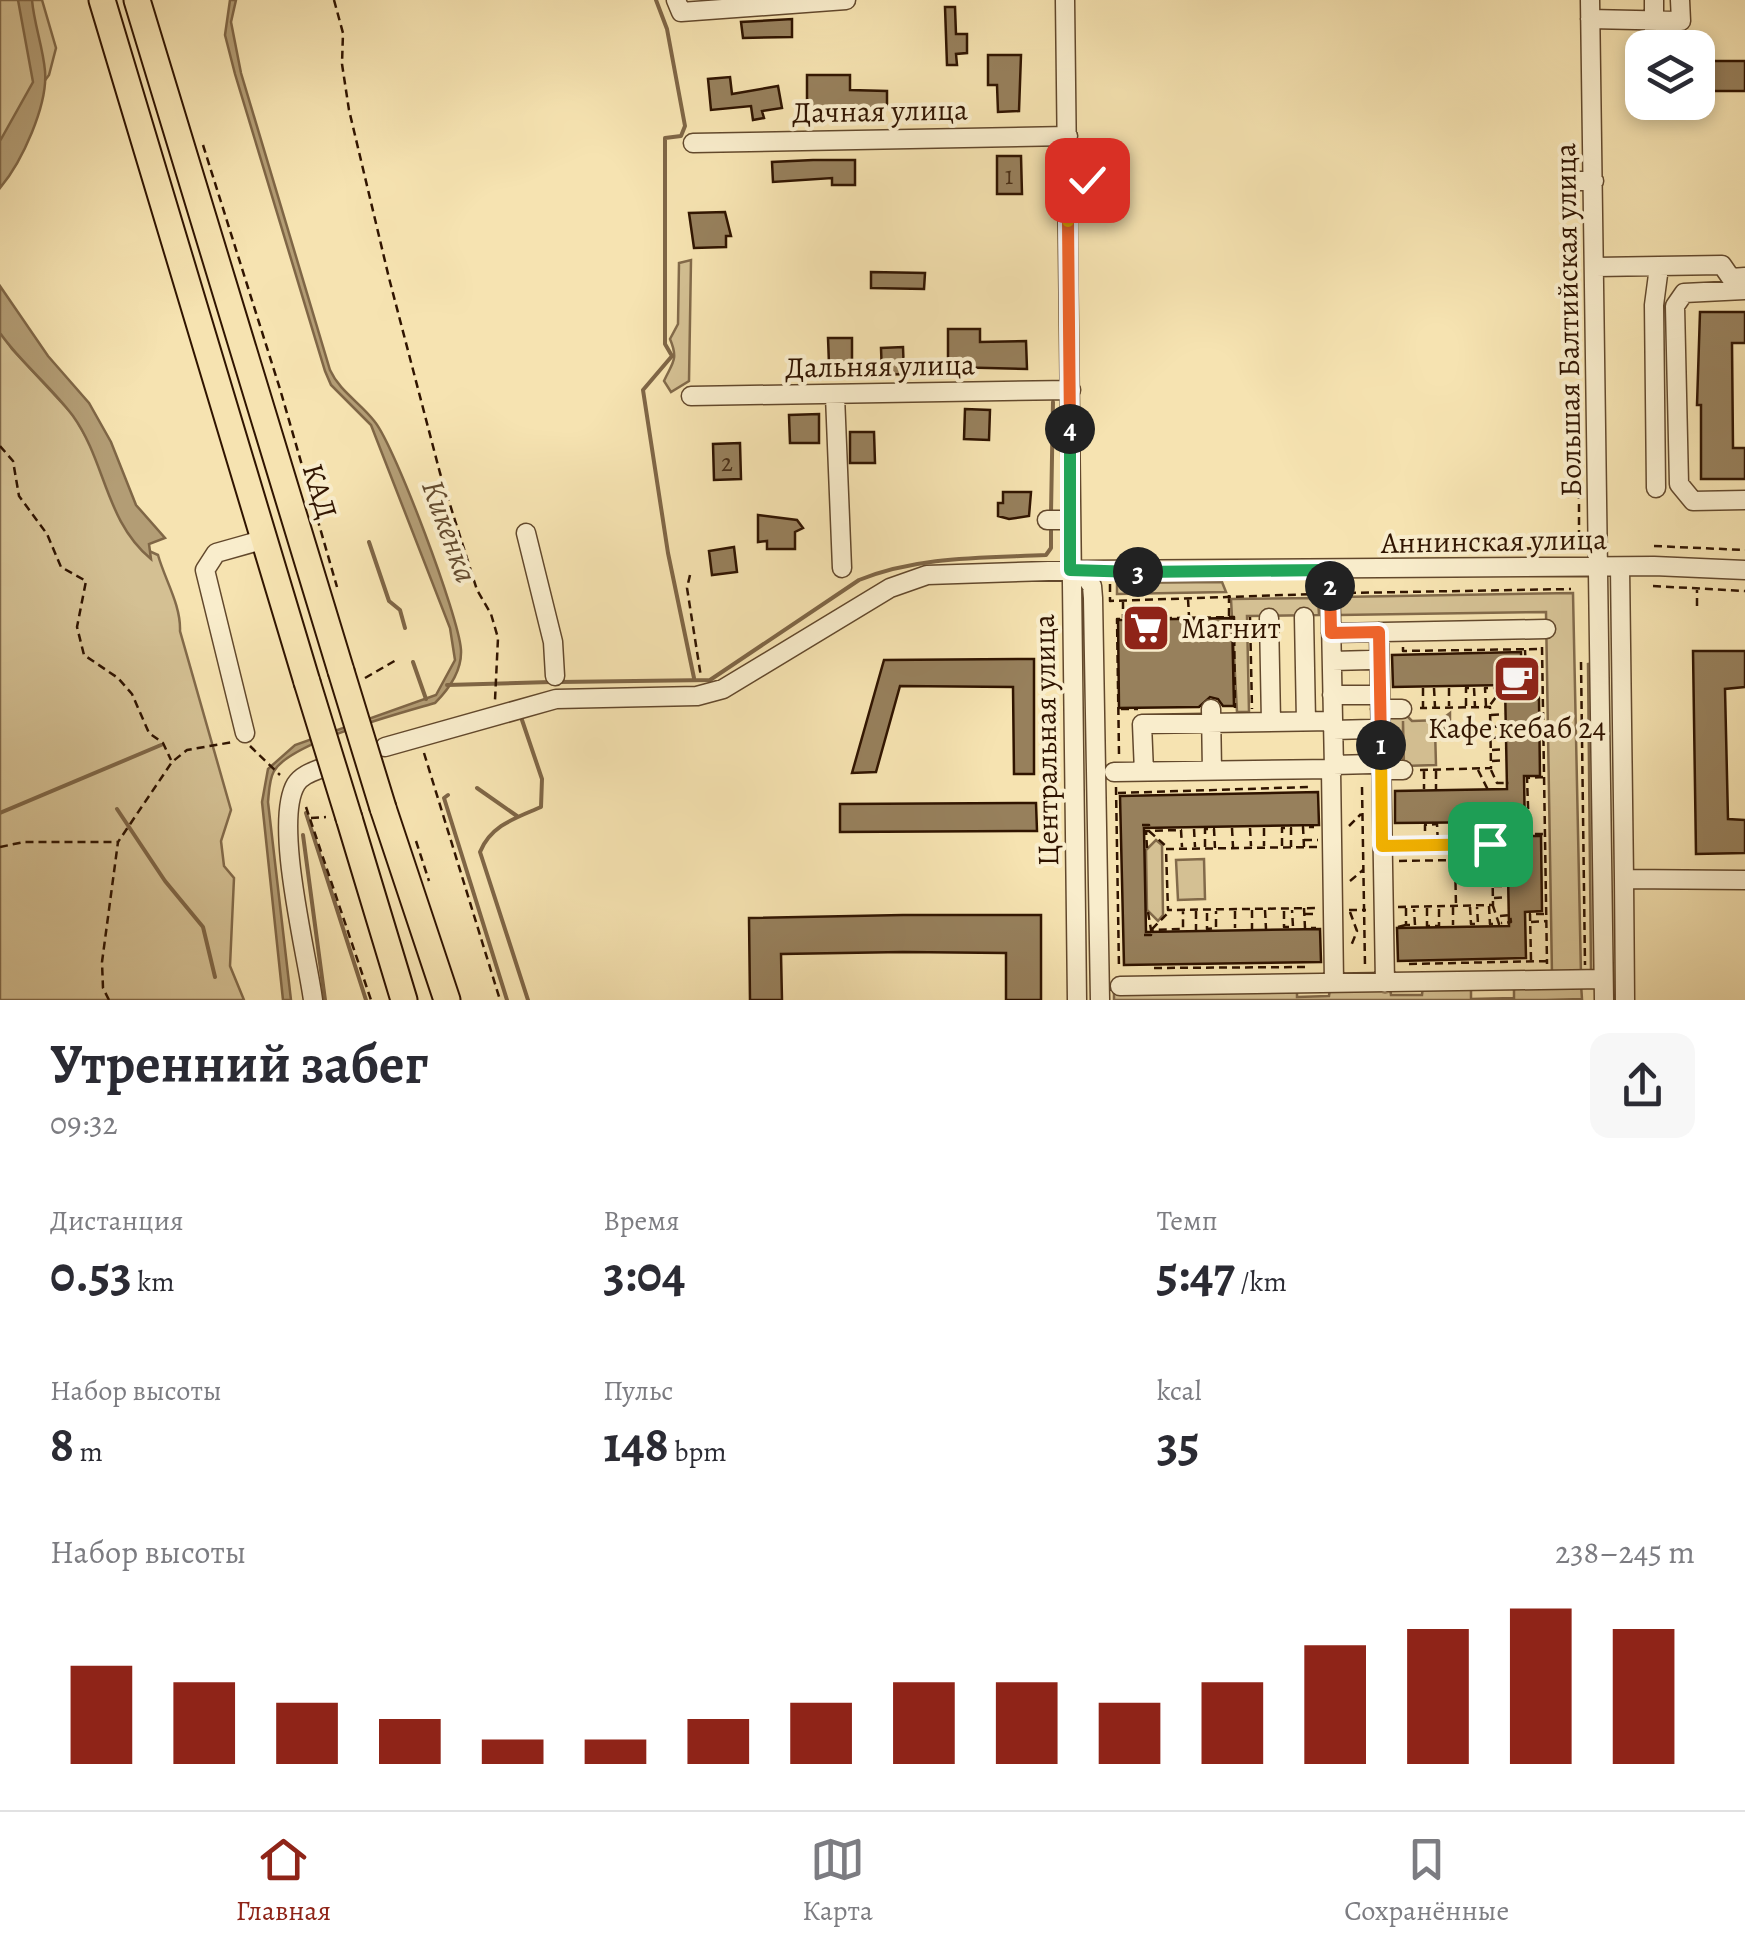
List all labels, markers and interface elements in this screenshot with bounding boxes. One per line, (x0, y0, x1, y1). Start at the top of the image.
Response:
map controls (1625, 30, 1715, 120)
button: layers (1625, 30, 1715, 120)
street label: Дачная улица (792, 89, 968, 133)
pin (1045, 138, 1130, 223)
street label: Большая Балтийская улица (1545, 143, 1591, 497)
icon: check (1060, 153, 1115, 208)
house number: 1 (1005, 159, 1013, 193)
street label: Дальняя улица (785, 344, 975, 388)
pin: 4 (1045, 404, 1095, 454)
text: 4 (1063, 410, 1077, 448)
house number: 2 (721, 446, 733, 480)
street label: КАД (293, 458, 347, 524)
water label: Кикенка (411, 474, 489, 588)
street label: Аннинская улица (1380, 519, 1607, 563)
pin: 3 (1113, 547, 1163, 597)
text: 3 (1132, 553, 1144, 591)
pin: 2 (1305, 561, 1355, 611)
text: 2 (1323, 567, 1337, 605)
supermarket icon: Магнит (1120, 602, 1172, 654)
place label: Магнит (1181, 608, 1281, 648)
street label: Центральная улица (1024, 614, 1068, 866)
cafe icon: Кафе кебаб 24 (1491, 653, 1543, 705)
place label: Кафе кебаб 24 (1428, 708, 1606, 748)
pin: 1 (1356, 720, 1406, 770)
text: 1 (1376, 726, 1386, 764)
pin (1448, 802, 1533, 887)
icon: arrive (1463, 817, 1518, 872)
text: Утренний забег (50, 1026, 428, 1101)
button: share (1590, 1033, 1695, 1138)
text: 09:32 (50, 1101, 118, 1145)
text: Дистанция (50, 1202, 184, 1240)
text: Время (603, 1202, 680, 1240)
text: Темп (1157, 1202, 1218, 1240)
text: 0.53 (50, 1240, 132, 1308)
text: 3:04 (603, 1240, 685, 1308)
text: 5:47 (1157, 1240, 1235, 1308)
text: km (132, 1263, 175, 1301)
text: /km (1235, 1263, 1287, 1301)
text: Набор высоты (50, 1372, 222, 1410)
text: Пульс (603, 1372, 673, 1410)
text: kcal (1157, 1372, 1202, 1410)
text: 8 (50, 1410, 74, 1478)
text: 148 (603, 1410, 669, 1478)
text: 35 (1157, 1410, 1200, 1478)
text: m (74, 1433, 103, 1471)
text: bpm (669, 1433, 727, 1471)
text: Набор высоты (50, 1530, 246, 1574)
text: 238–245 m (1555, 1530, 1695, 1574)
tab: Главная (236, 1832, 331, 1930)
tab: Карта (802, 1832, 873, 1930)
tab: Сохранённые (1344, 1832, 1509, 1930)

